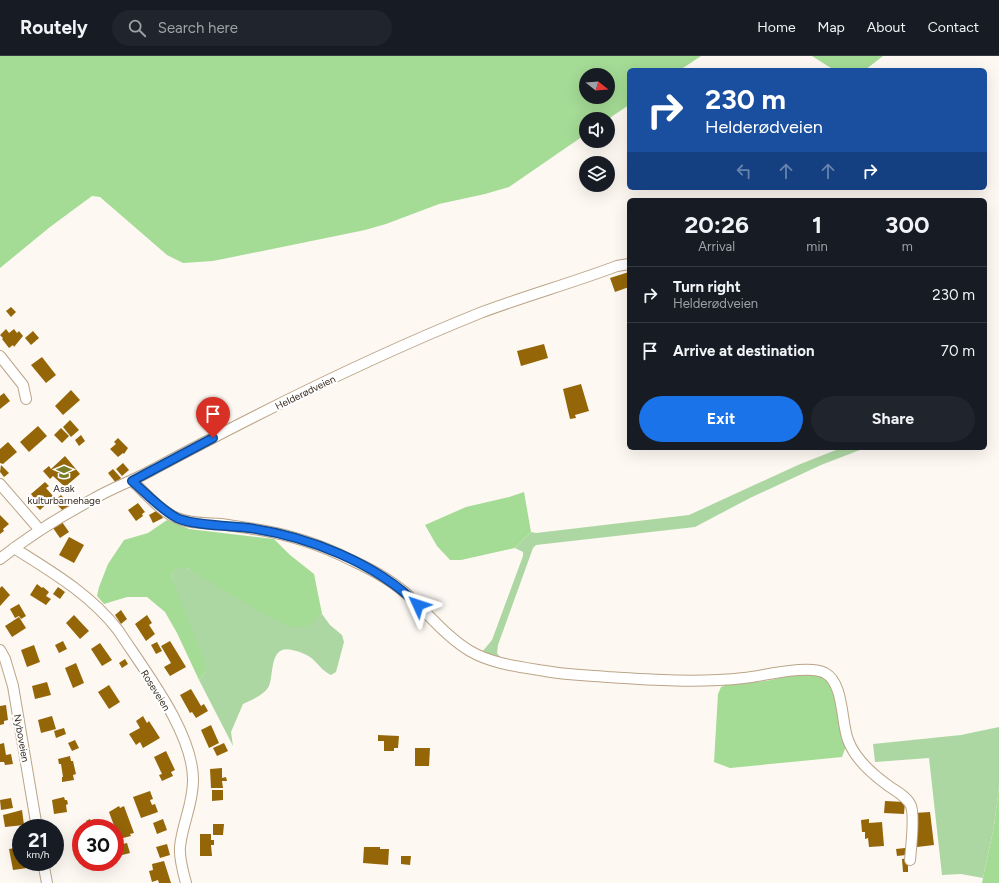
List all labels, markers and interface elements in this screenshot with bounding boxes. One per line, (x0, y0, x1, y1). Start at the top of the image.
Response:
search box (112, 10, 392, 46)
text: Routely (20, 16, 88, 39)
icon: search (126, 17, 148, 39)
text: Search here (158, 19, 238, 37)
text: Home (757, 19, 796, 36)
text: Map (818, 19, 845, 36)
text: About (867, 19, 906, 36)
text: Contact (928, 19, 979, 36)
north arrow (579, 68, 615, 104)
map controls (579, 68, 615, 192)
text: 230 m (705, 82, 786, 116)
icon: right (639, 84, 691, 136)
button: sound (579, 112, 615, 148)
text: Helderødveien (705, 116, 823, 138)
button: layers (579, 156, 615, 192)
icon: left (733, 160, 755, 182)
icon: ahead (775, 160, 797, 182)
icon: ahead (817, 160, 839, 182)
icon: right (859, 160, 881, 182)
text: 20:26 (684, 210, 749, 239)
text: 1 (812, 210, 822, 239)
text: 300 (885, 210, 930, 239)
text: Arrival (698, 239, 735, 254)
text: min (806, 239, 828, 254)
text: m (902, 239, 913, 254)
text: Turn right (673, 278, 741, 296)
icon: right (639, 284, 661, 306)
text: 230 m (932, 286, 975, 304)
text: Helderødveien (673, 296, 758, 311)
icon: arrive (639, 340, 661, 362)
text: Arrive at destination (673, 342, 814, 360)
text: 70 m (941, 342, 975, 360)
street label: Helderødveien (273, 372, 338, 413)
button: Exit (639, 396, 803, 442)
button: Share (811, 396, 975, 442)
pin (196, 397, 230, 438)
icon: arrive (202, 403, 224, 425)
school or university icon: Asak kulturbarnehage (55, 463, 73, 481)
place label: Asak kulturbarnehage (28, 482, 101, 507)
position arrow (397, 584, 439, 626)
street label: Roseveien (138, 667, 173, 714)
street label: Nyboveien (11, 713, 32, 763)
speed limit sign: 30 (72, 819, 124, 871)
text: 21 (28, 828, 48, 852)
text: km/h (27, 848, 49, 861)

